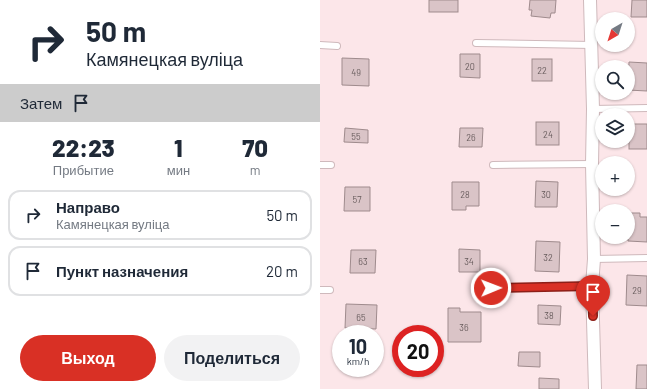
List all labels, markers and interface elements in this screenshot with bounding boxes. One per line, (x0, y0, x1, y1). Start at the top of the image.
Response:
north arrow (595, 12, 635, 52)
map controls (595, 12, 635, 244)
text: 50 m (86, 14, 146, 48)
icon: right (20, 16, 72, 68)
text: Камянецкая вуліца (86, 48, 243, 70)
button: search (595, 60, 635, 100)
house number: 20 (465, 61, 475, 72)
house number: 22 (537, 65, 547, 76)
house number: 49 (351, 67, 361, 78)
icon: arrive (70, 92, 92, 114)
text: Затем (20, 94, 62, 112)
button: layers (595, 108, 635, 148)
house number: 24 (543, 129, 553, 140)
house number: 55 (351, 131, 361, 142)
house number: 26 (466, 132, 476, 143)
text: 22:23 (52, 133, 115, 162)
text: 1 (174, 133, 183, 162)
text: 70 (242, 133, 268, 162)
button: + (595, 156, 635, 196)
text: Прибытие (53, 162, 114, 178)
text: мин (167, 162, 190, 178)
text: m (250, 162, 260, 178)
house number: 28 (460, 189, 470, 200)
house number: 30 (541, 189, 551, 200)
house number: 57 (353, 194, 362, 205)
text: Направо (56, 198, 120, 216)
icon: right (22, 204, 44, 226)
button: − (595, 204, 635, 244)
text: 50 m (266, 206, 298, 224)
text: Камянецкая вуліца (56, 216, 169, 232)
house number: 32 (543, 252, 553, 263)
house number: 63 (358, 256, 368, 267)
house number: 34 (464, 256, 474, 267)
icon: arrive (22, 260, 44, 282)
text: Пункт назначения (56, 262, 188, 280)
text: 20 m (266, 262, 298, 280)
position arrow (470, 267, 512, 309)
pin (576, 275, 610, 316)
icon: arrive (582, 281, 604, 303)
house number: 29 (632, 285, 642, 296)
house number: 38 (544, 310, 554, 321)
house number: 65 (356, 312, 366, 323)
house number: 36 (459, 322, 469, 333)
speed limit sign: 20 (392, 325, 444, 377)
text: 10 (349, 334, 367, 358)
button: Выход (20, 335, 156, 381)
button: Поделиться (164, 335, 300, 381)
text: km/h (347, 355, 369, 367)

